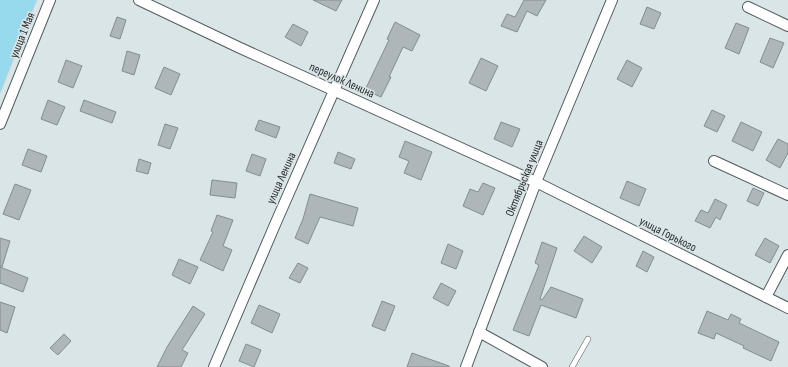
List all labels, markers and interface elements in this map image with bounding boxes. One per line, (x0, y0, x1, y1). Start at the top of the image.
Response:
street label: улица 1 Мая (7, 10, 38, 60)
street label: переулок Ленина (307, 59, 377, 102)
street label: Октябрьская улица (502, 137, 547, 219)
street label: улица Ленина (263, 150, 300, 206)
street label: улица Горького (637, 214, 699, 255)

